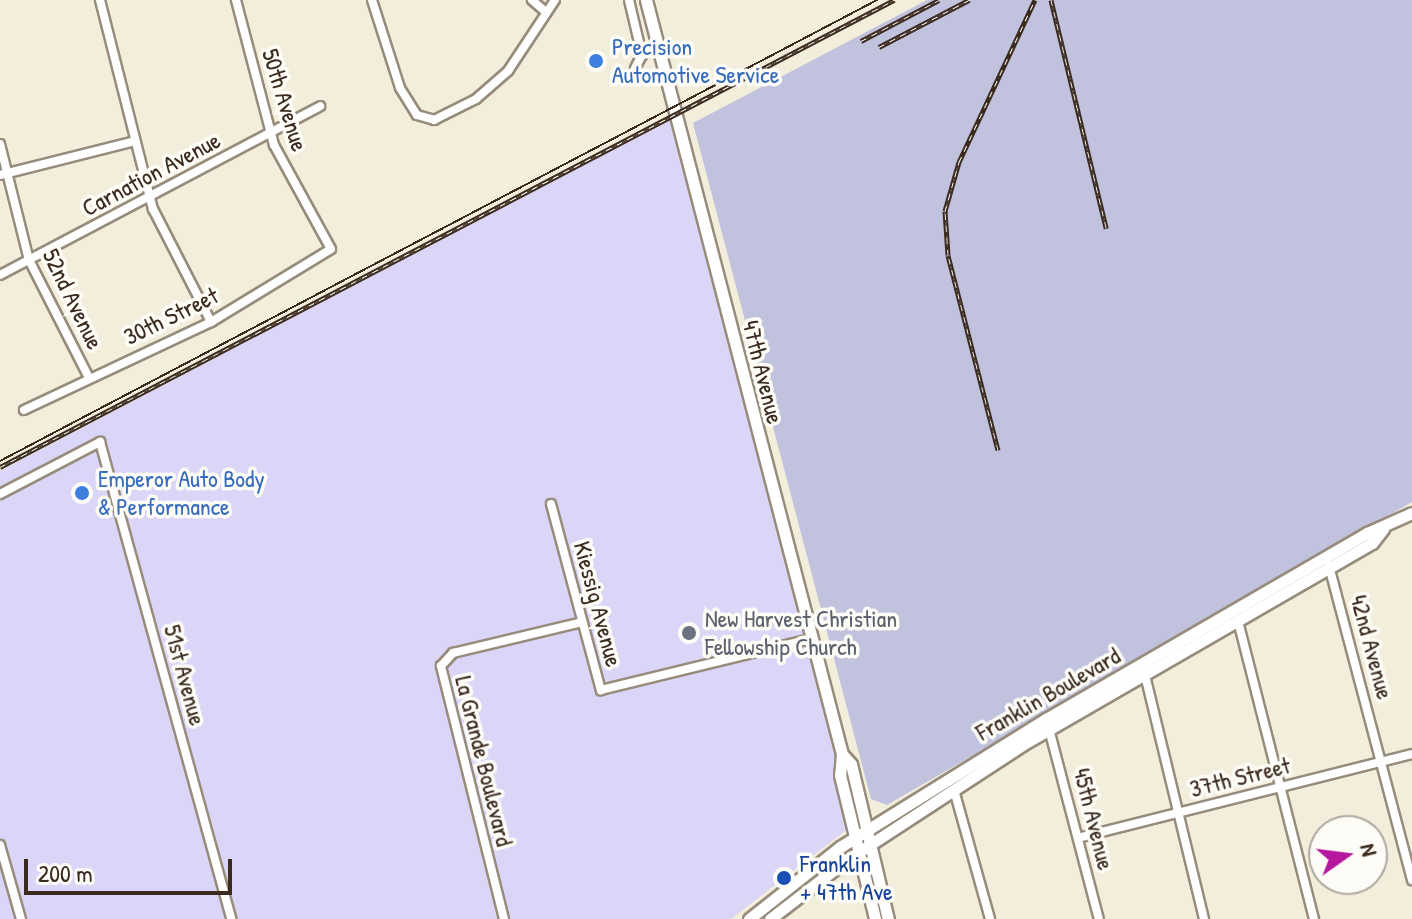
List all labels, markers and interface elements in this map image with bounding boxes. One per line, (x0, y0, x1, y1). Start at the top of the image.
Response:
place label: Precision Automotive Service (612, 33, 779, 89)
street label: 50th Avenue (256, 45, 314, 155)
marker: Precision Automotive Service (587, 52, 605, 70)
street label: Carnation Avenue (77, 125, 225, 223)
street label: 52nd Avenue (36, 244, 110, 354)
street label: 30th Street (119, 281, 223, 351)
street label: 47th Avenue (736, 317, 790, 427)
place label: Emperor Auto Body & Performance (98, 465, 265, 521)
marker: Emperor Auto Body & Performance (73, 484, 91, 502)
street label: Kiessig Avenue (567, 538, 629, 670)
street label: 42nd Avenue (1344, 592, 1400, 702)
place label: New Harvest Christian Fellowship Church (705, 605, 897, 661)
street label: 51st Avenue (158, 622, 212, 728)
marker: New Harvest Christian Fellowship Church (680, 624, 698, 642)
street label: Franklin Boulevard (971, 641, 1125, 747)
street label: La Grande Boulevard (449, 673, 519, 849)
street label: 37th Street (1187, 751, 1293, 803)
street label: 45th Avenue (1067, 765, 1121, 873)
north arrow (1308, 815, 1388, 895)
text: N (1353, 840, 1385, 859)
scale bar (28, 843, 236, 893)
place label: Franklin + 47th Ave (800, 850, 893, 906)
text: 200 m (38, 857, 93, 889)
marker: Franklin + 47th Ave (775, 869, 793, 887)

